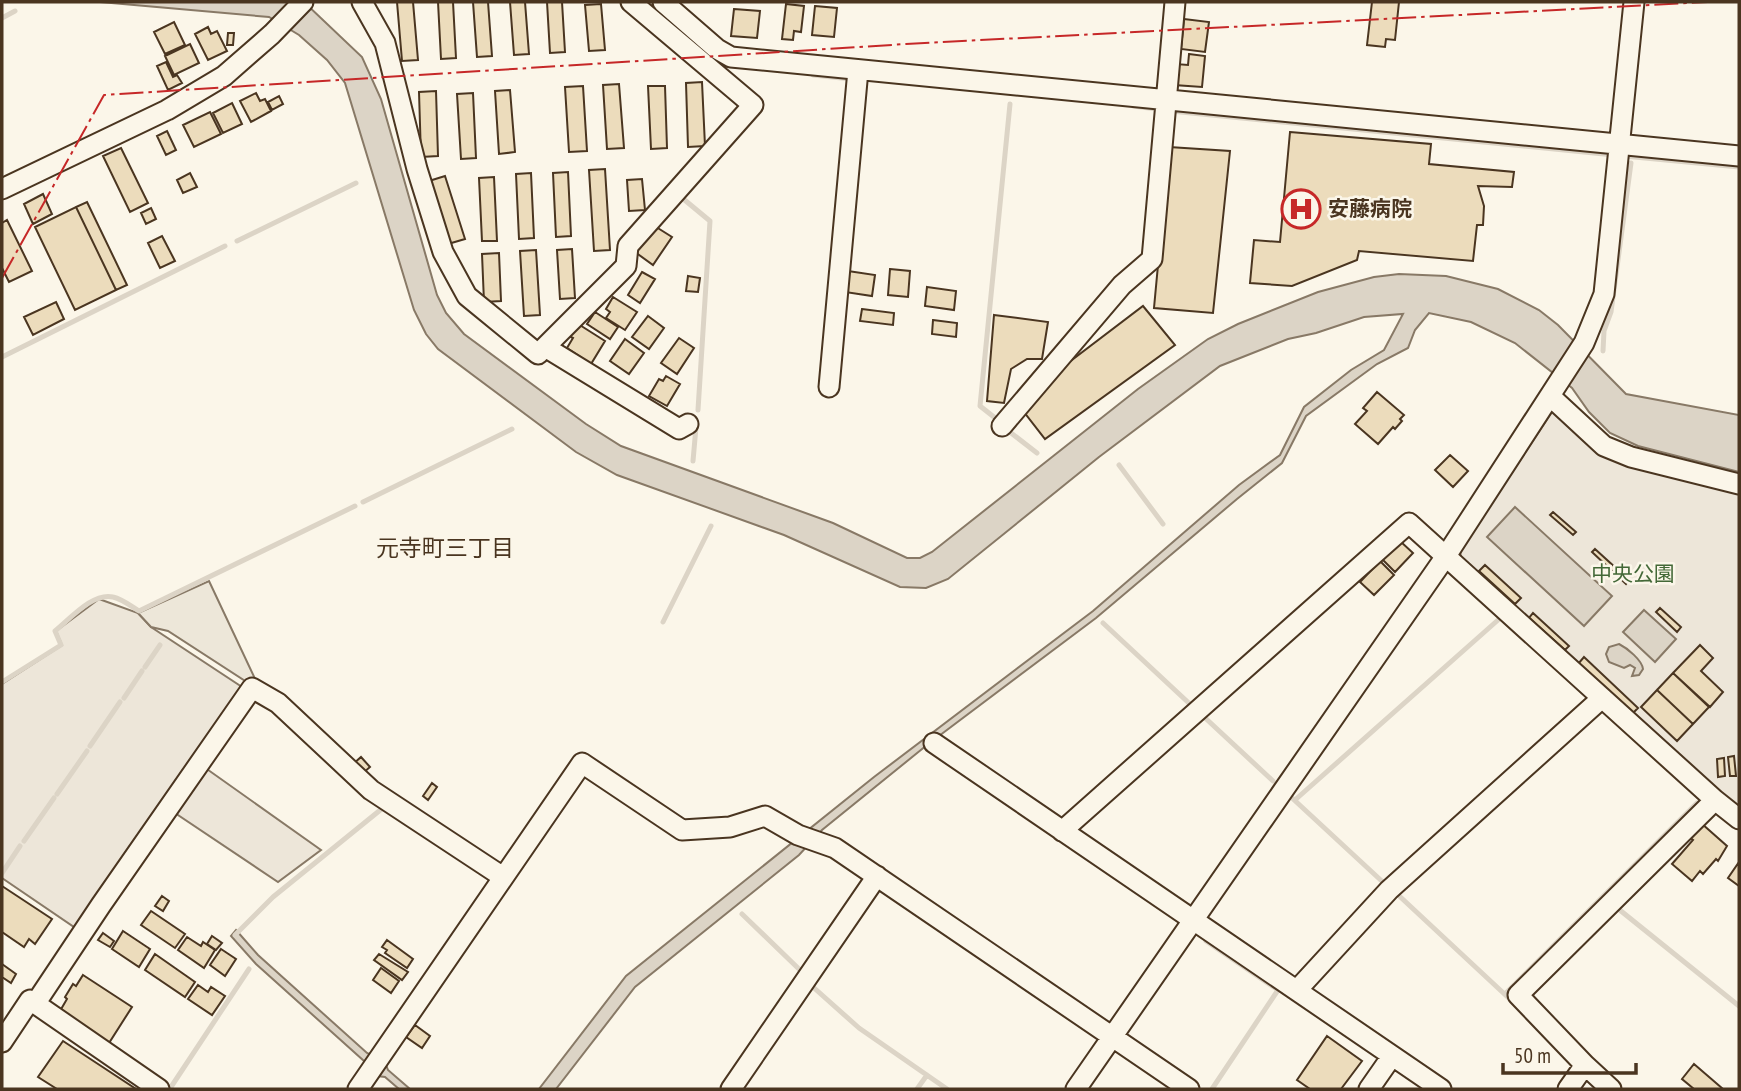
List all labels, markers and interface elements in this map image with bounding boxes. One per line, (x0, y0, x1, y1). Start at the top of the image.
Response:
hospital icon: 安藤病院 (1280, 188, 1322, 230)
place label: 安藤病院 (1328, 195, 1412, 222)
district label: 元寺町三丁目 (376, 533, 514, 562)
park label: 中央公園 (1591, 560, 1675, 587)
scale bar (1503, 1032, 1636, 1076)
text: 50 m (1514, 1042, 1551, 1069)

